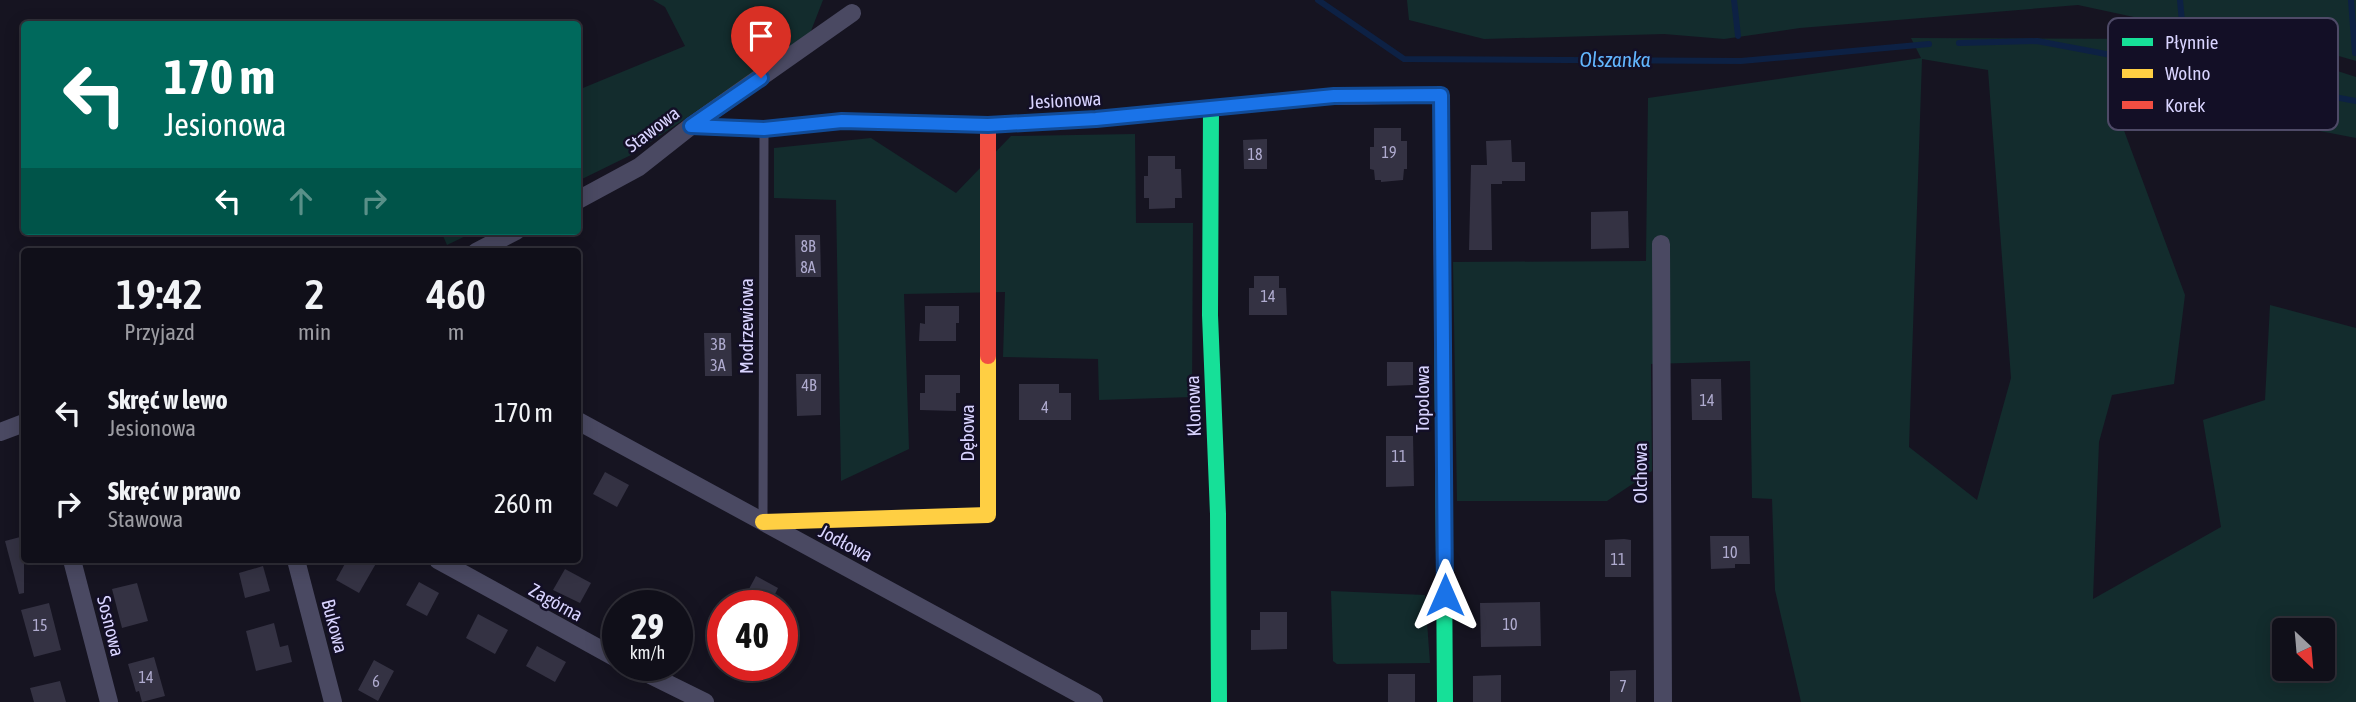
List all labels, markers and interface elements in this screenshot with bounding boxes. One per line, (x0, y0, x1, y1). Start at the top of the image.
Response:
pin (731, 6, 791, 78)
icon: arrive (742, 17, 780, 55)
legend (2108, 18, 2338, 130)
text: Płynnie (2165, 31, 2218, 53)
water label: Olszanka (1579, 47, 1651, 71)
text: 170 m (164, 48, 275, 104)
icon: left (49, 49, 140, 140)
text: Wolno (2165, 62, 2210, 84)
street label: Jesionowa (1028, 87, 1102, 113)
text: Korek (2165, 94, 2206, 116)
street label: Stawowa (621, 102, 683, 156)
text: Jesionowa (164, 106, 286, 143)
house number: 19 (1381, 143, 1397, 161)
house number: 18 (1247, 145, 1263, 163)
icon: left (209, 182, 247, 220)
icon: ahead (282, 182, 320, 220)
icon: right (355, 182, 393, 220)
house number: 8B (800, 237, 816, 255)
house number: 8A (800, 258, 816, 276)
text: 19:42 (116, 270, 203, 318)
text: 2 (305, 270, 324, 318)
text: 460 (426, 270, 486, 318)
street label: Modrzewiowa (735, 278, 757, 374)
house number: 14 (1260, 287, 1276, 305)
text: Przyjazd (124, 319, 195, 345)
text: min (298, 319, 331, 345)
text: m (448, 319, 464, 345)
house number: 3B (710, 335, 726, 353)
house number: 3A (710, 356, 726, 374)
street label: Topolowa (1411, 365, 1433, 433)
street label: Klonowa (1181, 375, 1205, 437)
house number: 4B (801, 376, 817, 394)
text: Skręć w lewo (108, 385, 228, 415)
house number: 14 (1699, 391, 1715, 409)
icon: left (49, 394, 87, 432)
text: 170 m (494, 398, 553, 428)
house number: 4 (1041, 398, 1049, 416)
street label: Dębowa (956, 404, 978, 462)
text: Jesionowa (108, 415, 196, 441)
street label: Olchowa (1629, 443, 1651, 503)
house number: 11 (1391, 447, 1407, 465)
text: Skręć w prawo (108, 476, 241, 506)
icon: right (49, 485, 87, 523)
text: 260 m (494, 489, 553, 519)
text: Stawowa (108, 506, 183, 532)
street label: Jodłowa (815, 520, 877, 566)
house number: 10 (1722, 543, 1738, 561)
house number: 11 (1610, 550, 1626, 568)
position arrow (1408, 558, 1482, 632)
street label: Zagórna (525, 578, 587, 626)
speed limit sign: 40 (707, 590, 798, 681)
street label: Sosnowa (93, 593, 129, 659)
street label: Bukowa (317, 597, 353, 655)
text: 29 (631, 606, 664, 646)
house number: 10 (1502, 615, 1518, 633)
house number: 15 (32, 616, 48, 634)
north arrow (2272, 618, 2334, 681)
map controls (2272, 618, 2335, 681)
text: km/h (630, 642, 665, 663)
house number: 14 (138, 668, 154, 686)
house number: 6 (372, 672, 380, 690)
house number: 7 (1619, 677, 1627, 695)

